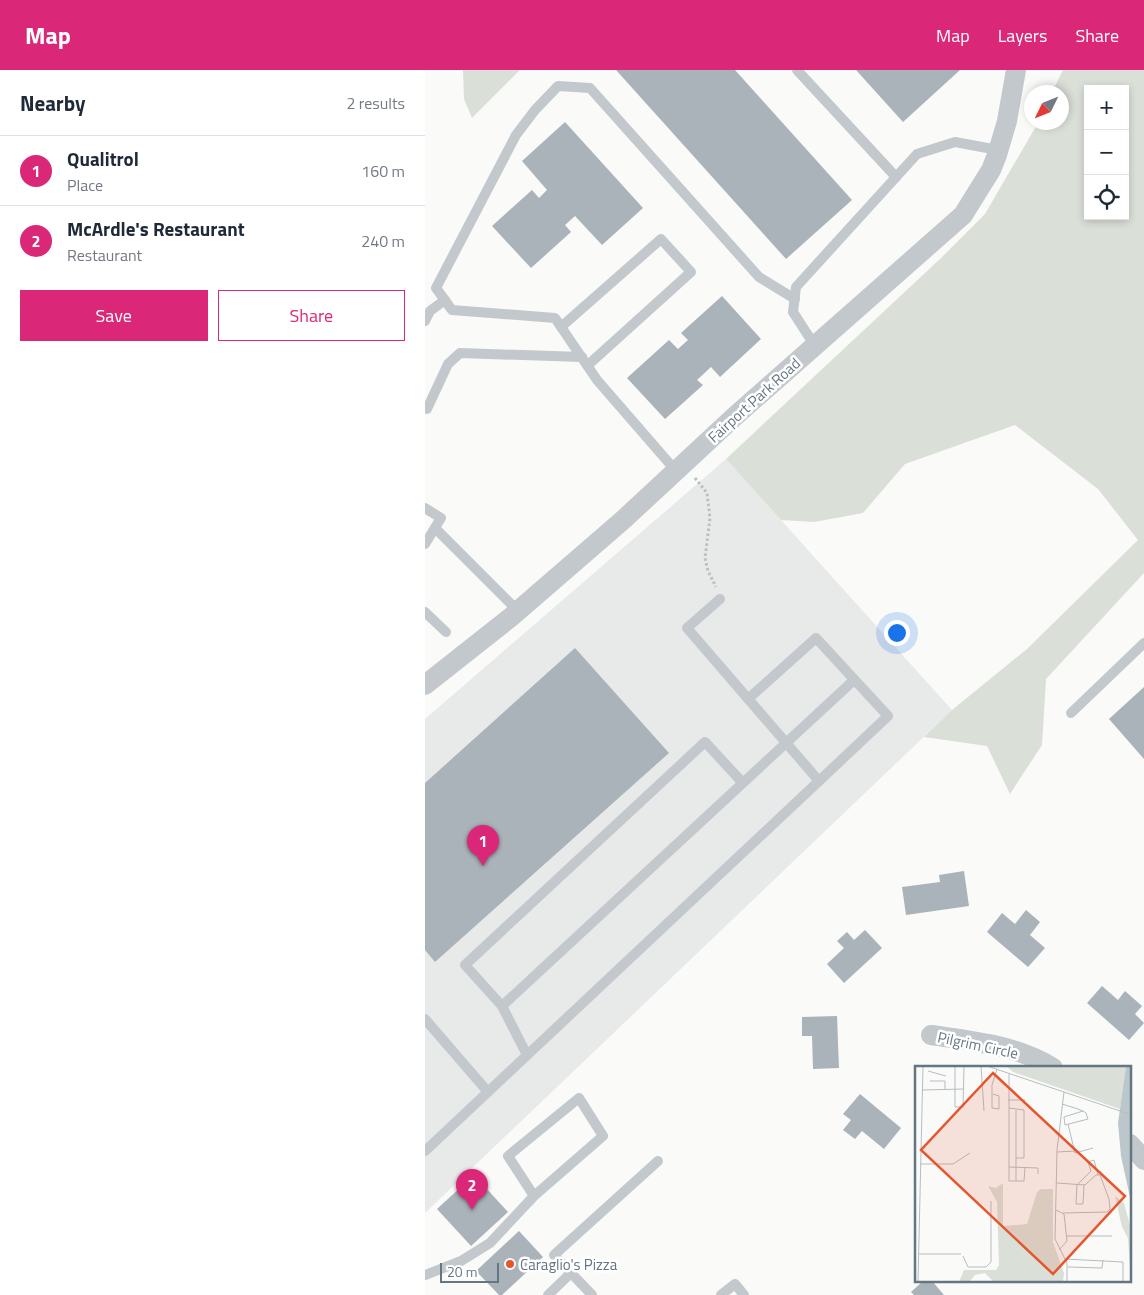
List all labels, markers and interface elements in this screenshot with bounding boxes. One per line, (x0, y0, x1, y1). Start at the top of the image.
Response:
text: Map (25, 17, 71, 53)
text: Map (936, 22, 970, 49)
text: Layers (998, 22, 1047, 49)
text: Share (1075, 22, 1119, 49)
north arrow (1024, 85, 1069, 130)
map controls (1084, 85, 1129, 220)
button: + (1084, 85, 1129, 130)
text: Nearby (20, 87, 85, 119)
text: 2 results (346, 91, 405, 115)
button: − (1084, 130, 1129, 175)
text: Qualitrol (67, 144, 139, 173)
text: 1 (32, 159, 40, 183)
text: 160 m (361, 159, 405, 183)
text: Place (67, 173, 103, 197)
button: locate (1084, 175, 1129, 220)
text: McArdle's Restaurant (67, 214, 245, 243)
text: 2 (32, 229, 40, 253)
text: 240 m (361, 229, 405, 253)
text: Restaurant (67, 243, 142, 267)
button: Save (20, 290, 208, 341)
button: Share (218, 290, 405, 341)
street label: Fairport Park Road (703, 352, 805, 448)
your location (884, 620, 910, 646)
pin: 1 (467, 825, 499, 866)
street label: Pilgrim Circle (936, 1025, 1020, 1065)
inset map (915, 1066, 1131, 1282)
pin: 2 (456, 1169, 488, 1210)
place label: Caraglio's Pizza (520, 1253, 618, 1276)
marker: Caraglio's Pizza (504, 1258, 516, 1270)
scale bar (440, 1260, 499, 1283)
text: 20 m (447, 1261, 477, 1282)

